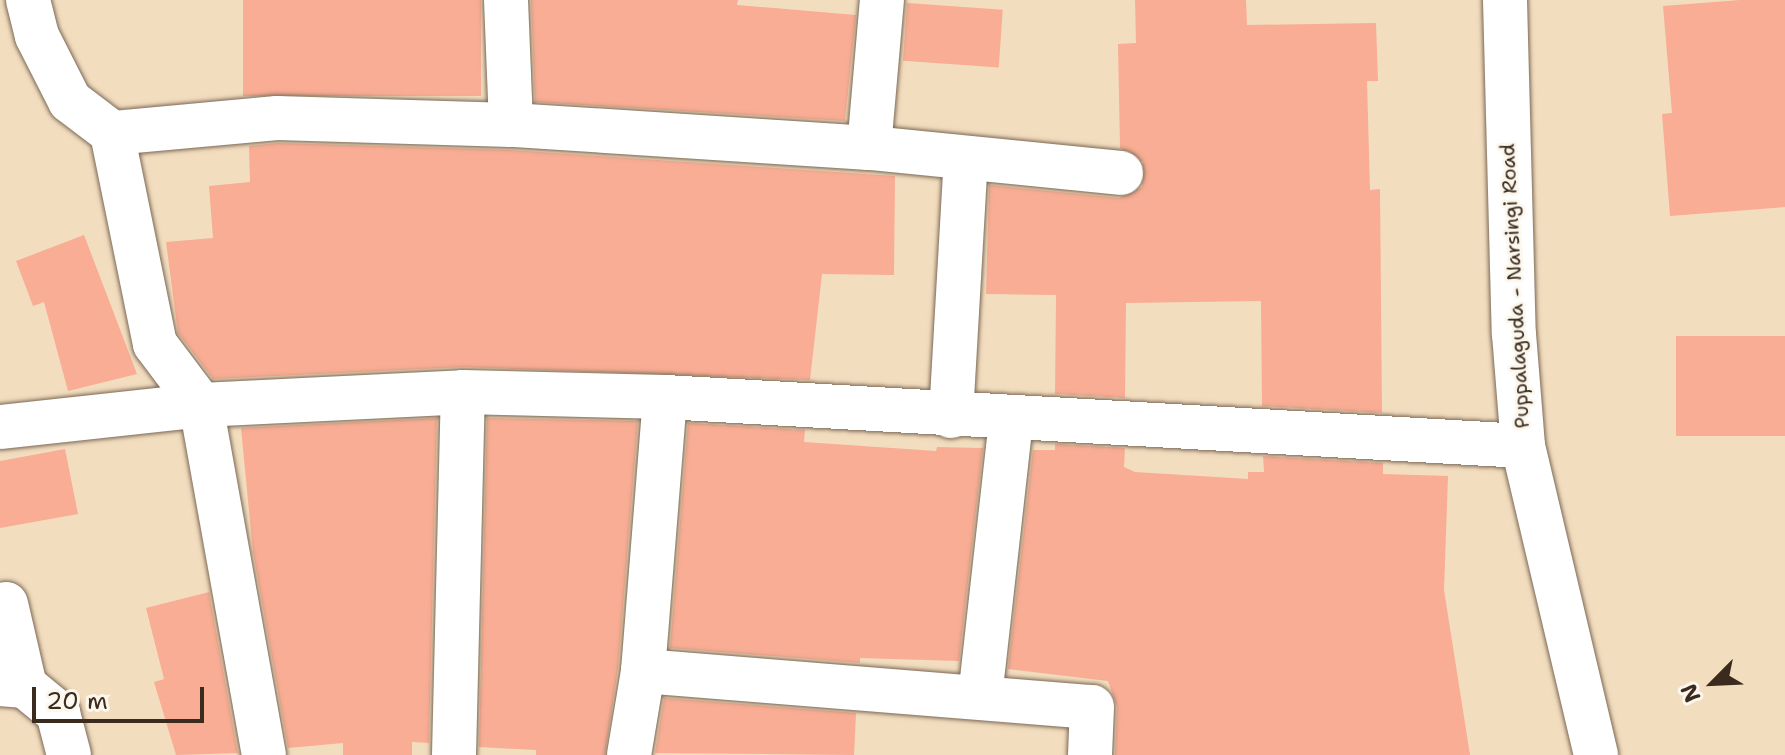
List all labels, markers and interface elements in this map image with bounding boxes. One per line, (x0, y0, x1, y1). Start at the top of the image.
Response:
street label: Puppalaguda - Narsingi Road (1496, 143, 1534, 429)
north arrow (1673, 643, 1753, 723)
scale bar (36, 671, 208, 721)
text: N (1674, 679, 1707, 707)
text: 20 m (46, 685, 108, 717)

